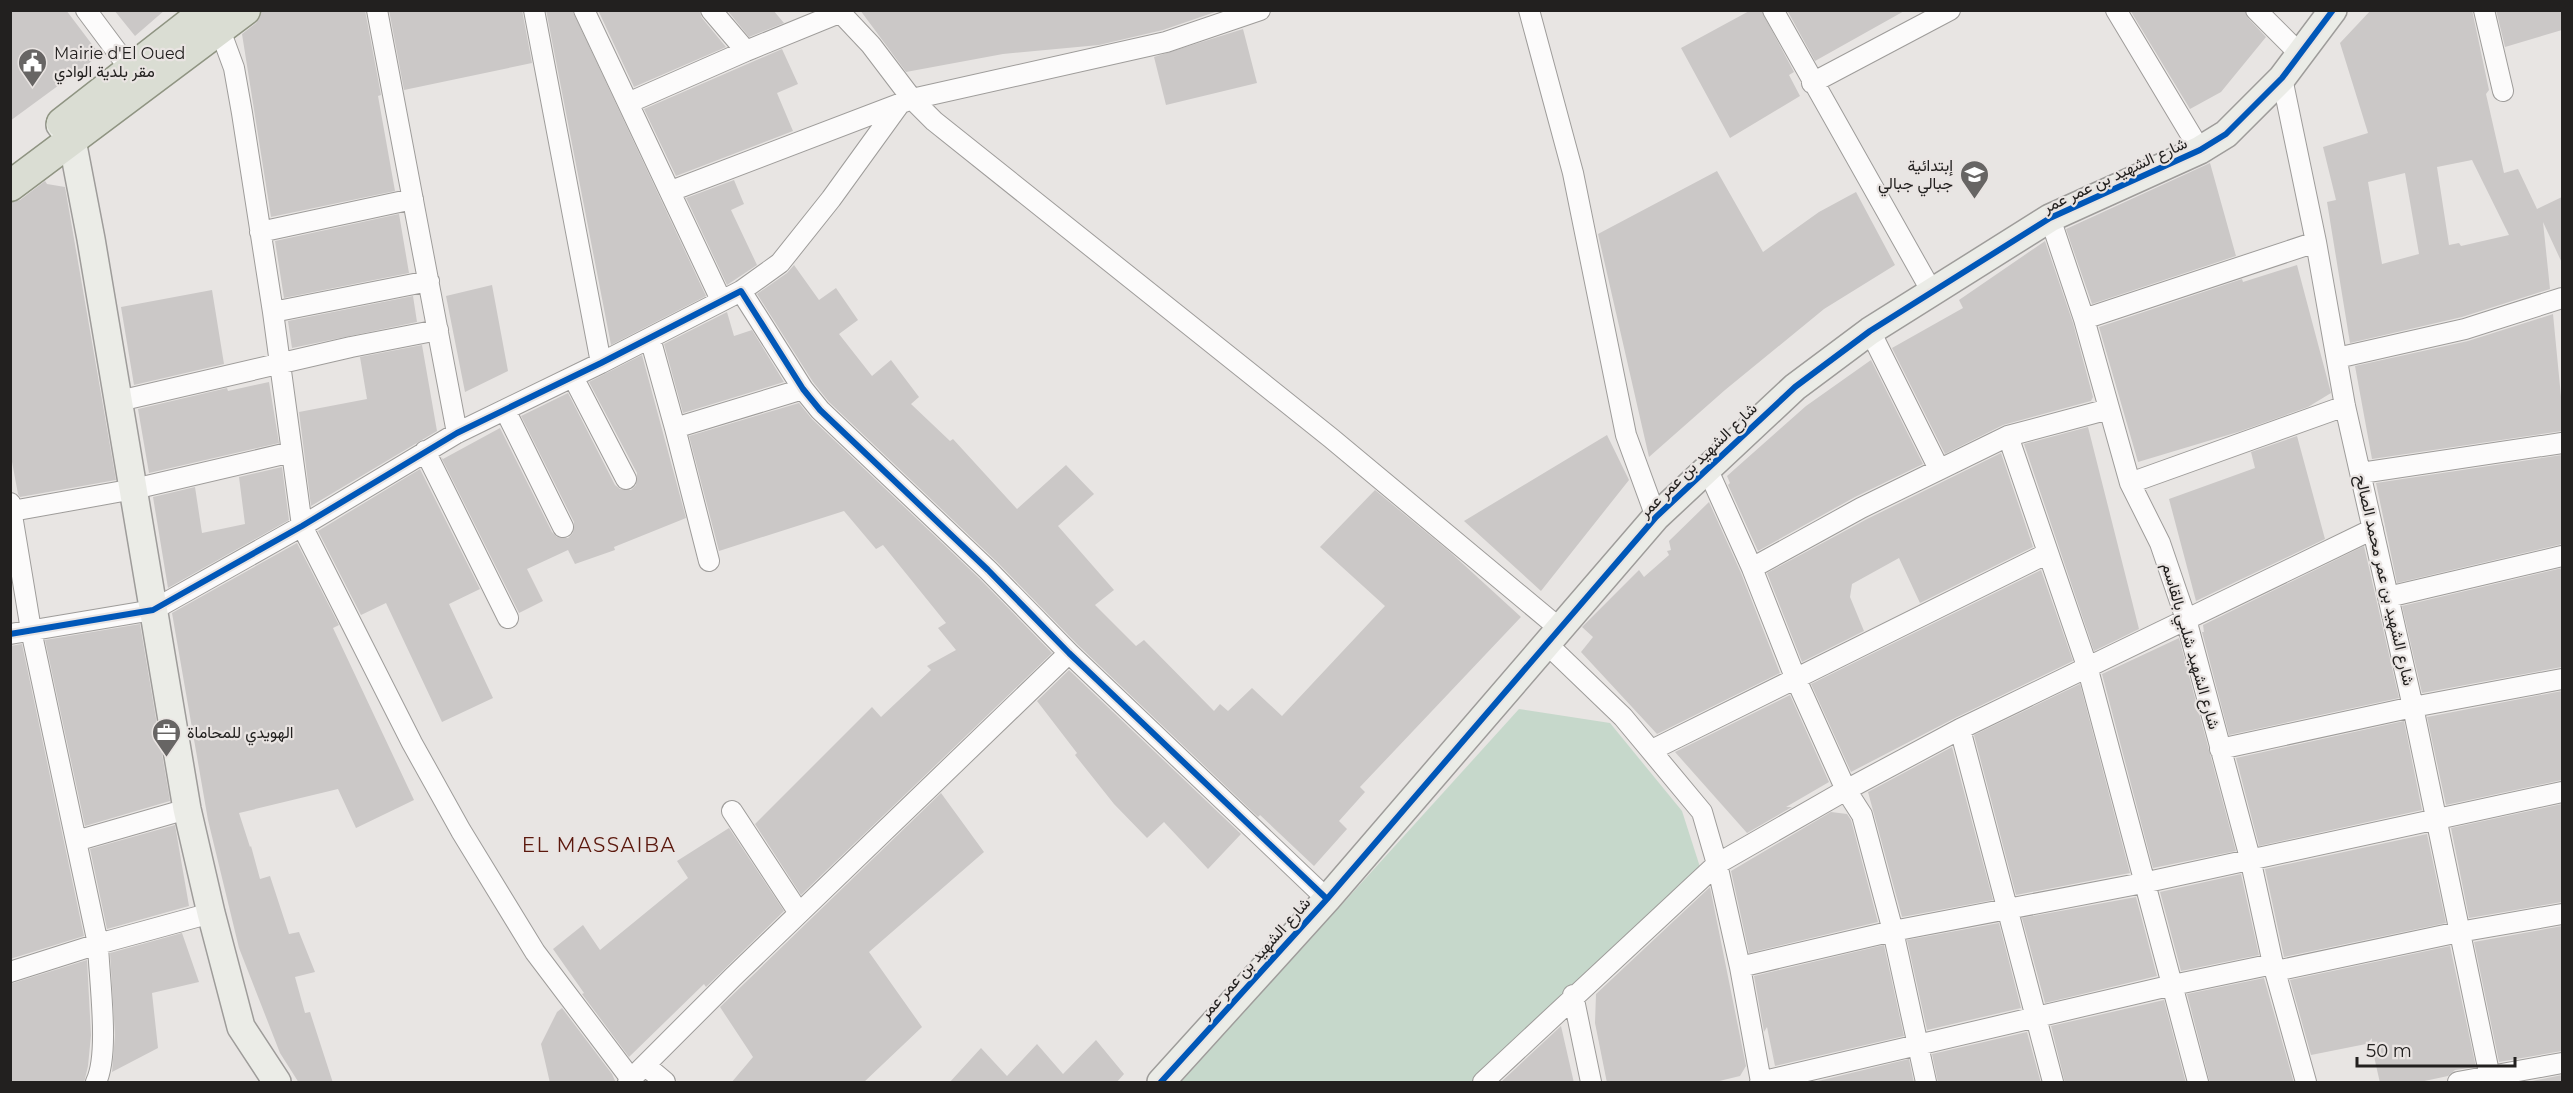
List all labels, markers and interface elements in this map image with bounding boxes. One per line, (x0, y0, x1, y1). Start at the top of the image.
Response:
place label: Mairie d'El Oued مقر بلدية الوادي (54, 44, 185, 85)
public building icon: Mairie d'El Oued مقر بلدية الوادي (17, 46, 49, 88)
street label: شارع الشهيد بن عمر عمر (2039, 133, 2191, 219)
place label: إبتدائية جبالي جبالي (1878, 156, 1953, 197)
school or university icon: إبتدائية جبالي جبالي (1958, 158, 1990, 200)
street label: شارع الشهيد بن عمر عمر (1634, 399, 1762, 523)
street label: شارع الشهيد بن عمر محمد الصالح (2349, 473, 2419, 688)
street label: شارع الشهيد شلبي بالقاسم (2154, 561, 2224, 733)
office icon: الهويدي للمحاماة (150, 716, 182, 758)
place label: الهويدي للمحاماة (187, 723, 294, 746)
district label: EL MASSAIBA (522, 833, 676, 857)
street label: شارع الشهيد بن عمر عمر (1195, 893, 1316, 1025)
scale bar (2357, 1030, 2514, 1068)
text: 50 m (2366, 1040, 2412, 1062)

